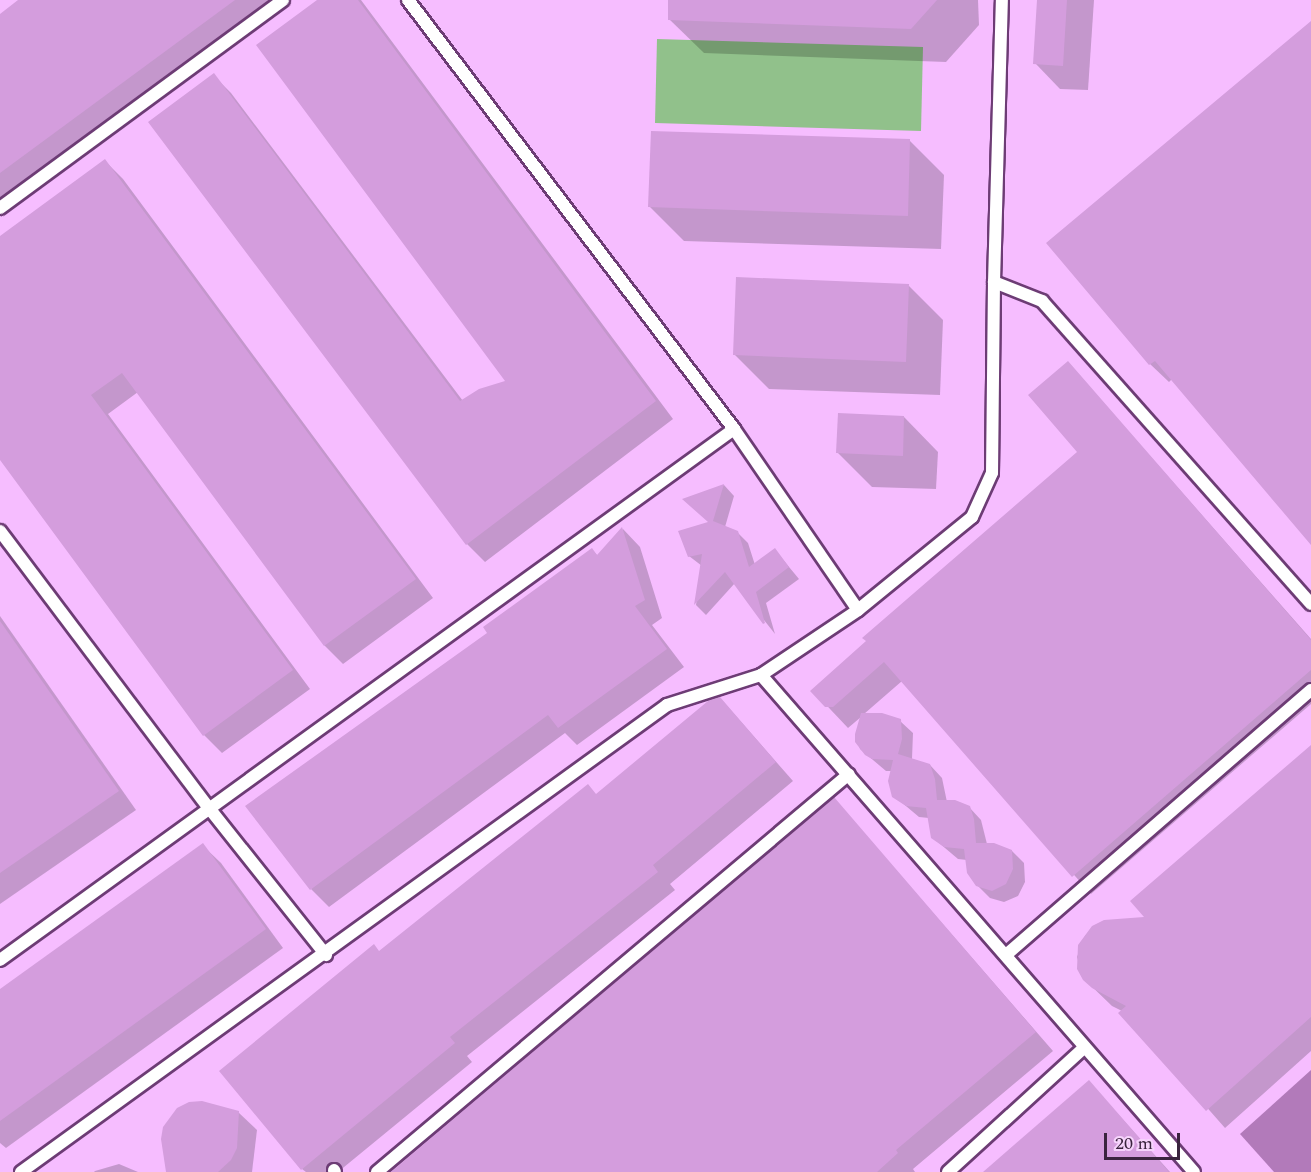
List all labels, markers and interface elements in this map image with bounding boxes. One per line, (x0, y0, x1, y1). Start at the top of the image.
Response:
scale bar (1107, 1121, 1184, 1159)
text: 20 m (1115, 1130, 1153, 1157)

